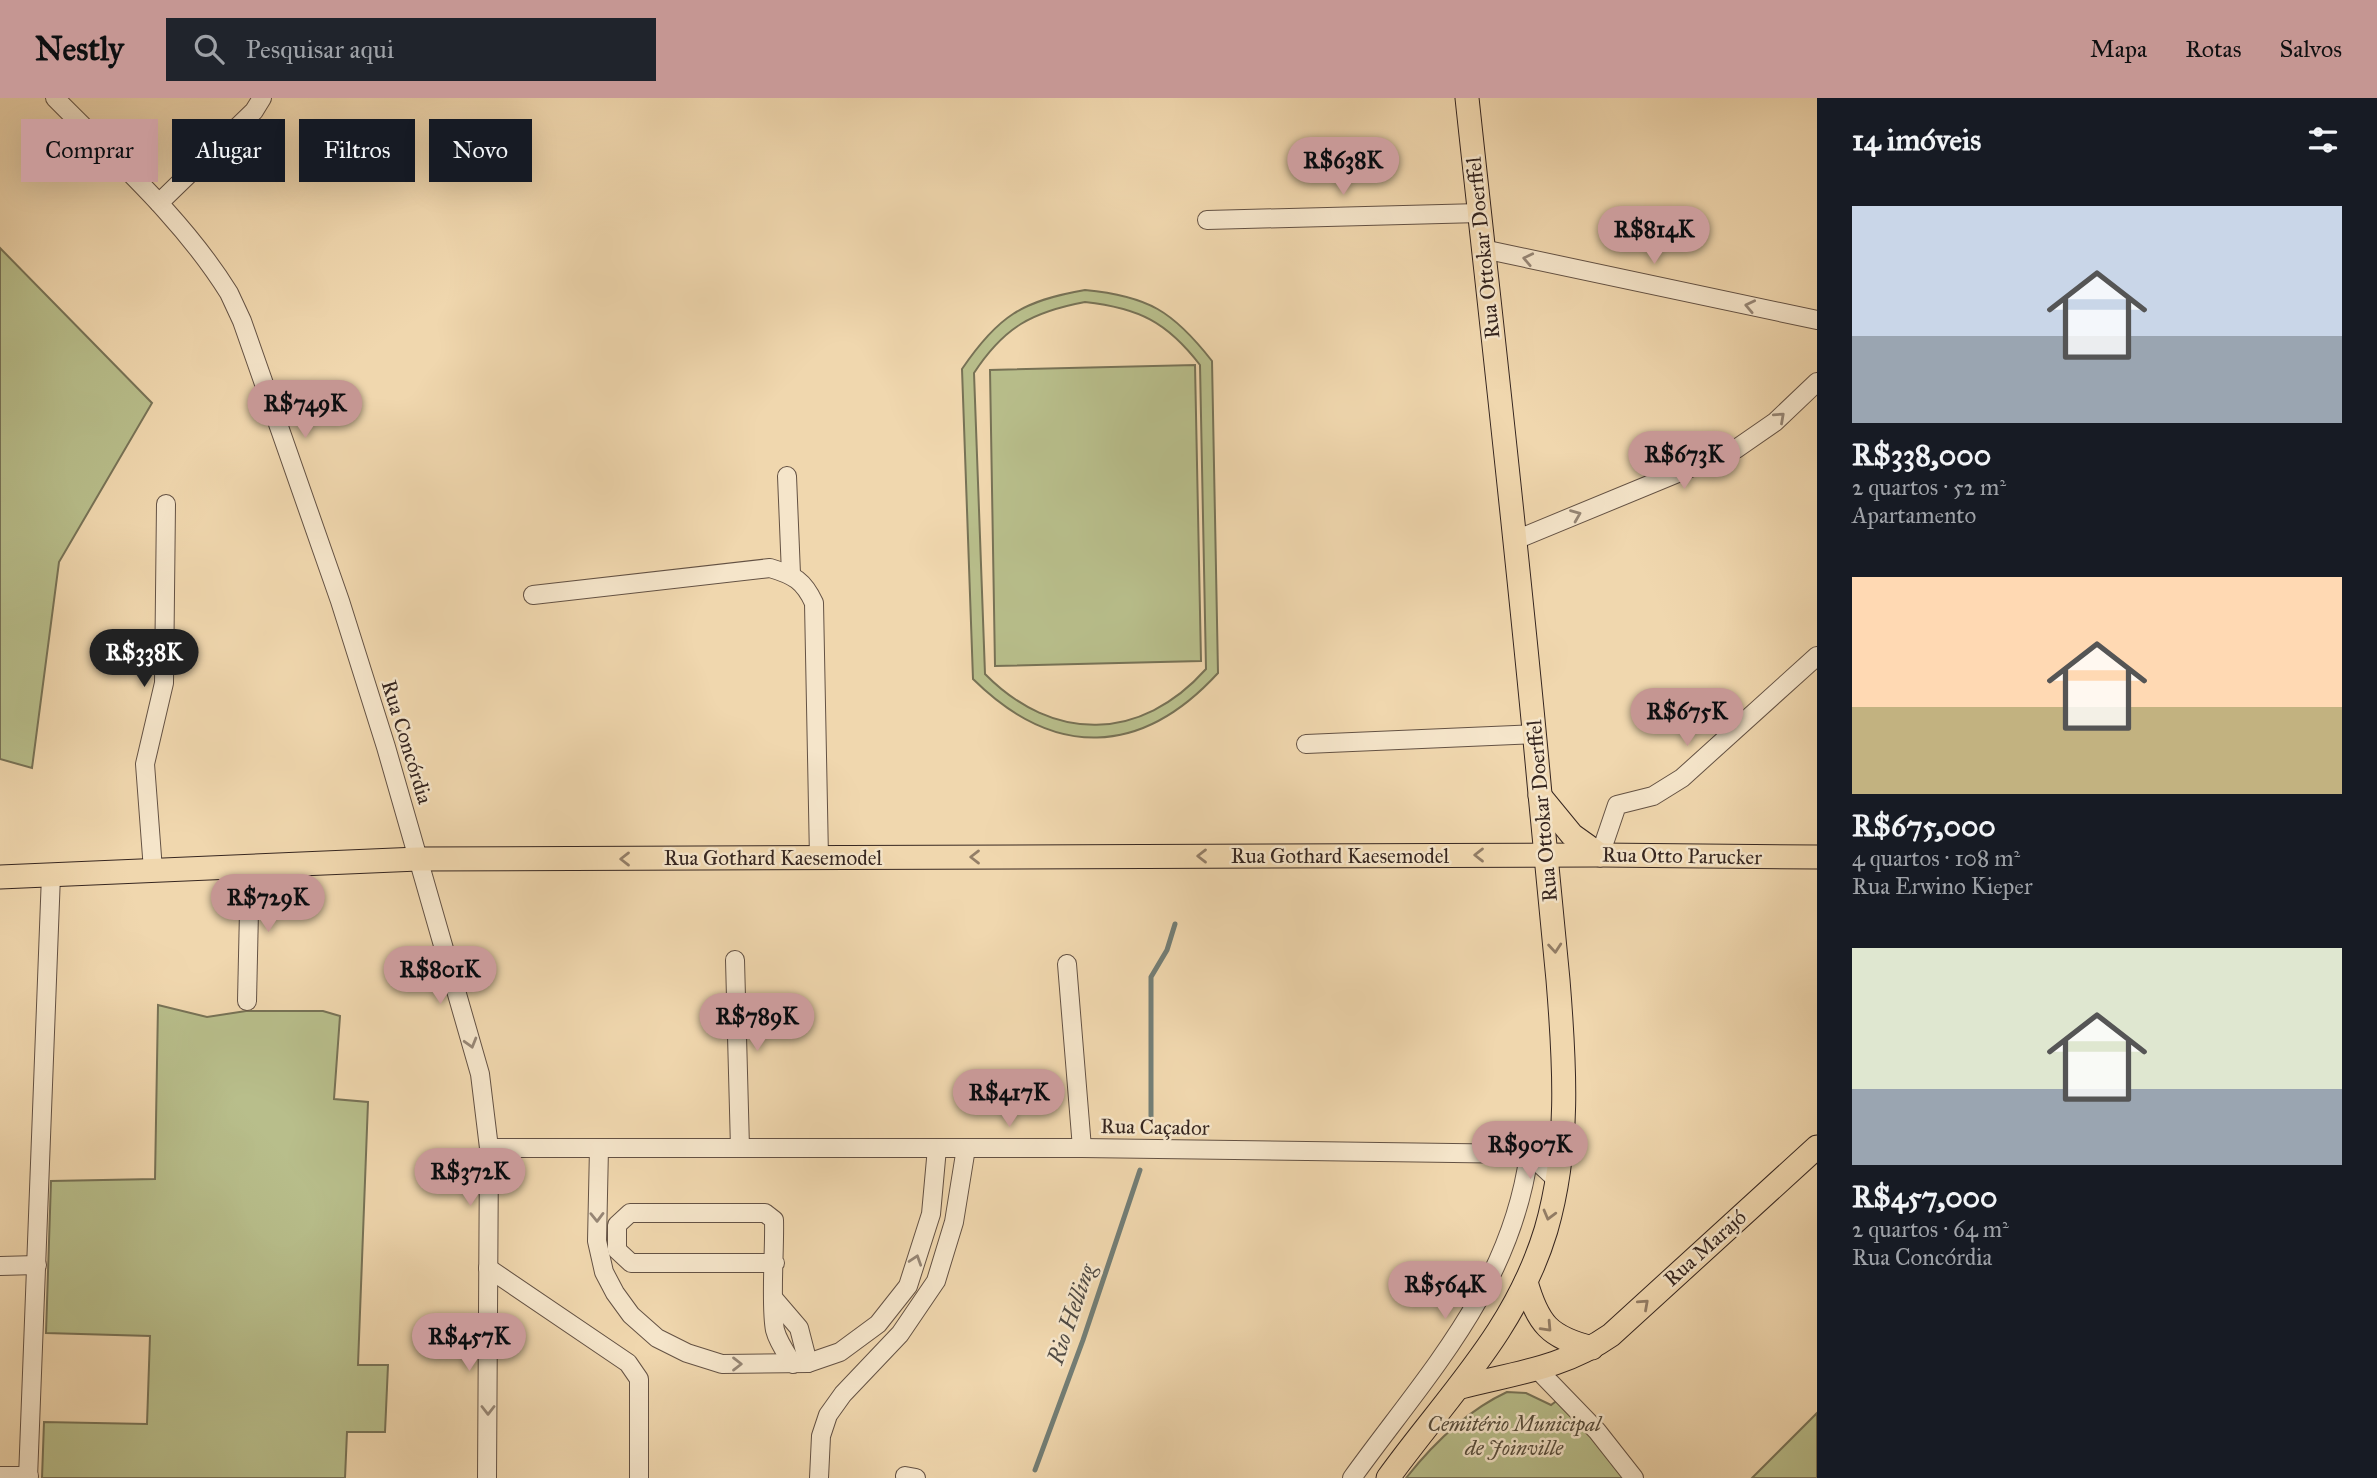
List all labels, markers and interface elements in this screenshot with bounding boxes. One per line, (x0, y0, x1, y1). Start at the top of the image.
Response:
search box (166, 18, 656, 81)
text: Nestly (35, 29, 124, 69)
icon: search (190, 30, 228, 68)
text: Pesquisar aqui (246, 33, 394, 65)
text: Mapa (2090, 34, 2147, 64)
text: Rotas (2185, 34, 2241, 64)
text: Salvos (2279, 34, 2342, 64)
chip: Comprar (21, 119, 158, 182)
chip: Alugar (172, 119, 285, 182)
chip: Filtros (299, 119, 415, 182)
chip: Novo (429, 119, 532, 182)
icon: filters (2304, 121, 2342, 159)
text: 14 imóveis (1852, 122, 1981, 158)
pin: R$638K (1286, 138, 1400, 197)
text: R$638K (1303, 146, 1383, 174)
street label: Rua Ottokar Doerffel (1460, 156, 1505, 340)
pin: R$814K (1597, 206, 1711, 266)
text: R$814K (1614, 215, 1694, 243)
one-way arrow (1522, 252, 1534, 267)
icon: home (2034, 252, 2160, 378)
one-way arrow (1744, 299, 1756, 314)
pin: R$749K (248, 380, 362, 440)
text: R$749K (263, 389, 347, 417)
one-way arrow (1772, 412, 1785, 425)
pin: R$673K (1627, 432, 1741, 491)
text: R$338,000 (1852, 437, 1991, 473)
text: R$673K (1644, 440, 1724, 468)
text: 2 quartos · 52 m² (1852, 473, 2006, 501)
text: Apartamento (1852, 501, 1976, 529)
one-way arrow (1569, 509, 1581, 523)
icon: home (2034, 623, 2160, 749)
pin: R$338K (87, 630, 201, 689)
text: R$338K (106, 638, 182, 666)
street label: Rua Concórdia (376, 677, 438, 807)
pin: R$675K (1630, 688, 1744, 748)
text: R$675K (1646, 697, 1728, 725)
street label: Rua Ottokar Doerffel (1521, 719, 1563, 903)
text: R$675,000 (1852, 808, 1996, 844)
street label: Rua Otto Parucker (1602, 842, 1762, 870)
street label: Rua Gothard Kaesemodel (1231, 843, 1449, 869)
text: 4 quartos · 108 m² (1852, 844, 2020, 872)
street label: Rua Gothard Kaesemodel (664, 845, 882, 871)
one-way arrow (1196, 848, 1207, 864)
one-way arrow (1473, 848, 1484, 863)
one-way arrow (969, 849, 979, 865)
one-way arrow (619, 851, 630, 866)
text: Rua Erwino Kieper (1852, 872, 2033, 900)
pin: R$729K (211, 874, 325, 934)
text: R$729K (227, 883, 309, 911)
one-way arrow (1547, 942, 1562, 953)
pin: R$801K (383, 946, 497, 1006)
text: R$801K (400, 955, 480, 983)
pin: R$789K (700, 993, 814, 1053)
icon: home (2034, 994, 2160, 1120)
text: R$789K (715, 1002, 799, 1030)
one-way arrow (463, 1036, 477, 1048)
pin: R$417K (952, 1070, 1066, 1129)
text: R$417K (969, 1078, 1049, 1106)
street label: Rua Caçador (1100, 1113, 1210, 1141)
pin: R$907K (1473, 1122, 1587, 1181)
text: R$907K (1488, 1130, 1572, 1158)
pin: R$372K (413, 1148, 527, 1208)
text: R$372K (430, 1157, 510, 1185)
text: R$457,000 (1852, 1179, 1998, 1215)
street label: Rua Marajó (1658, 1204, 1752, 1292)
one-way arrow (1543, 1209, 1558, 1221)
one-way arrow (589, 1211, 604, 1222)
text: 2 quartos · 64 m² (1852, 1215, 2009, 1243)
text: Rua Concórdia (1852, 1243, 1992, 1271)
one-way arrow (908, 1254, 922, 1267)
water label: Rio Helling (1041, 1259, 1102, 1369)
pin: R$564K (1388, 1262, 1502, 1321)
text: R$564K (1404, 1270, 1486, 1298)
one-way arrow (1636, 1300, 1649, 1313)
pin: R$457K (412, 1314, 526, 1373)
one-way arrow (1539, 1319, 1552, 1332)
text: R$457K (428, 1322, 510, 1350)
one-way arrow (733, 1356, 743, 1372)
one-way arrow (480, 1405, 496, 1415)
park label: Cemitério Municipal de Joinville (1427, 1411, 1603, 1461)

